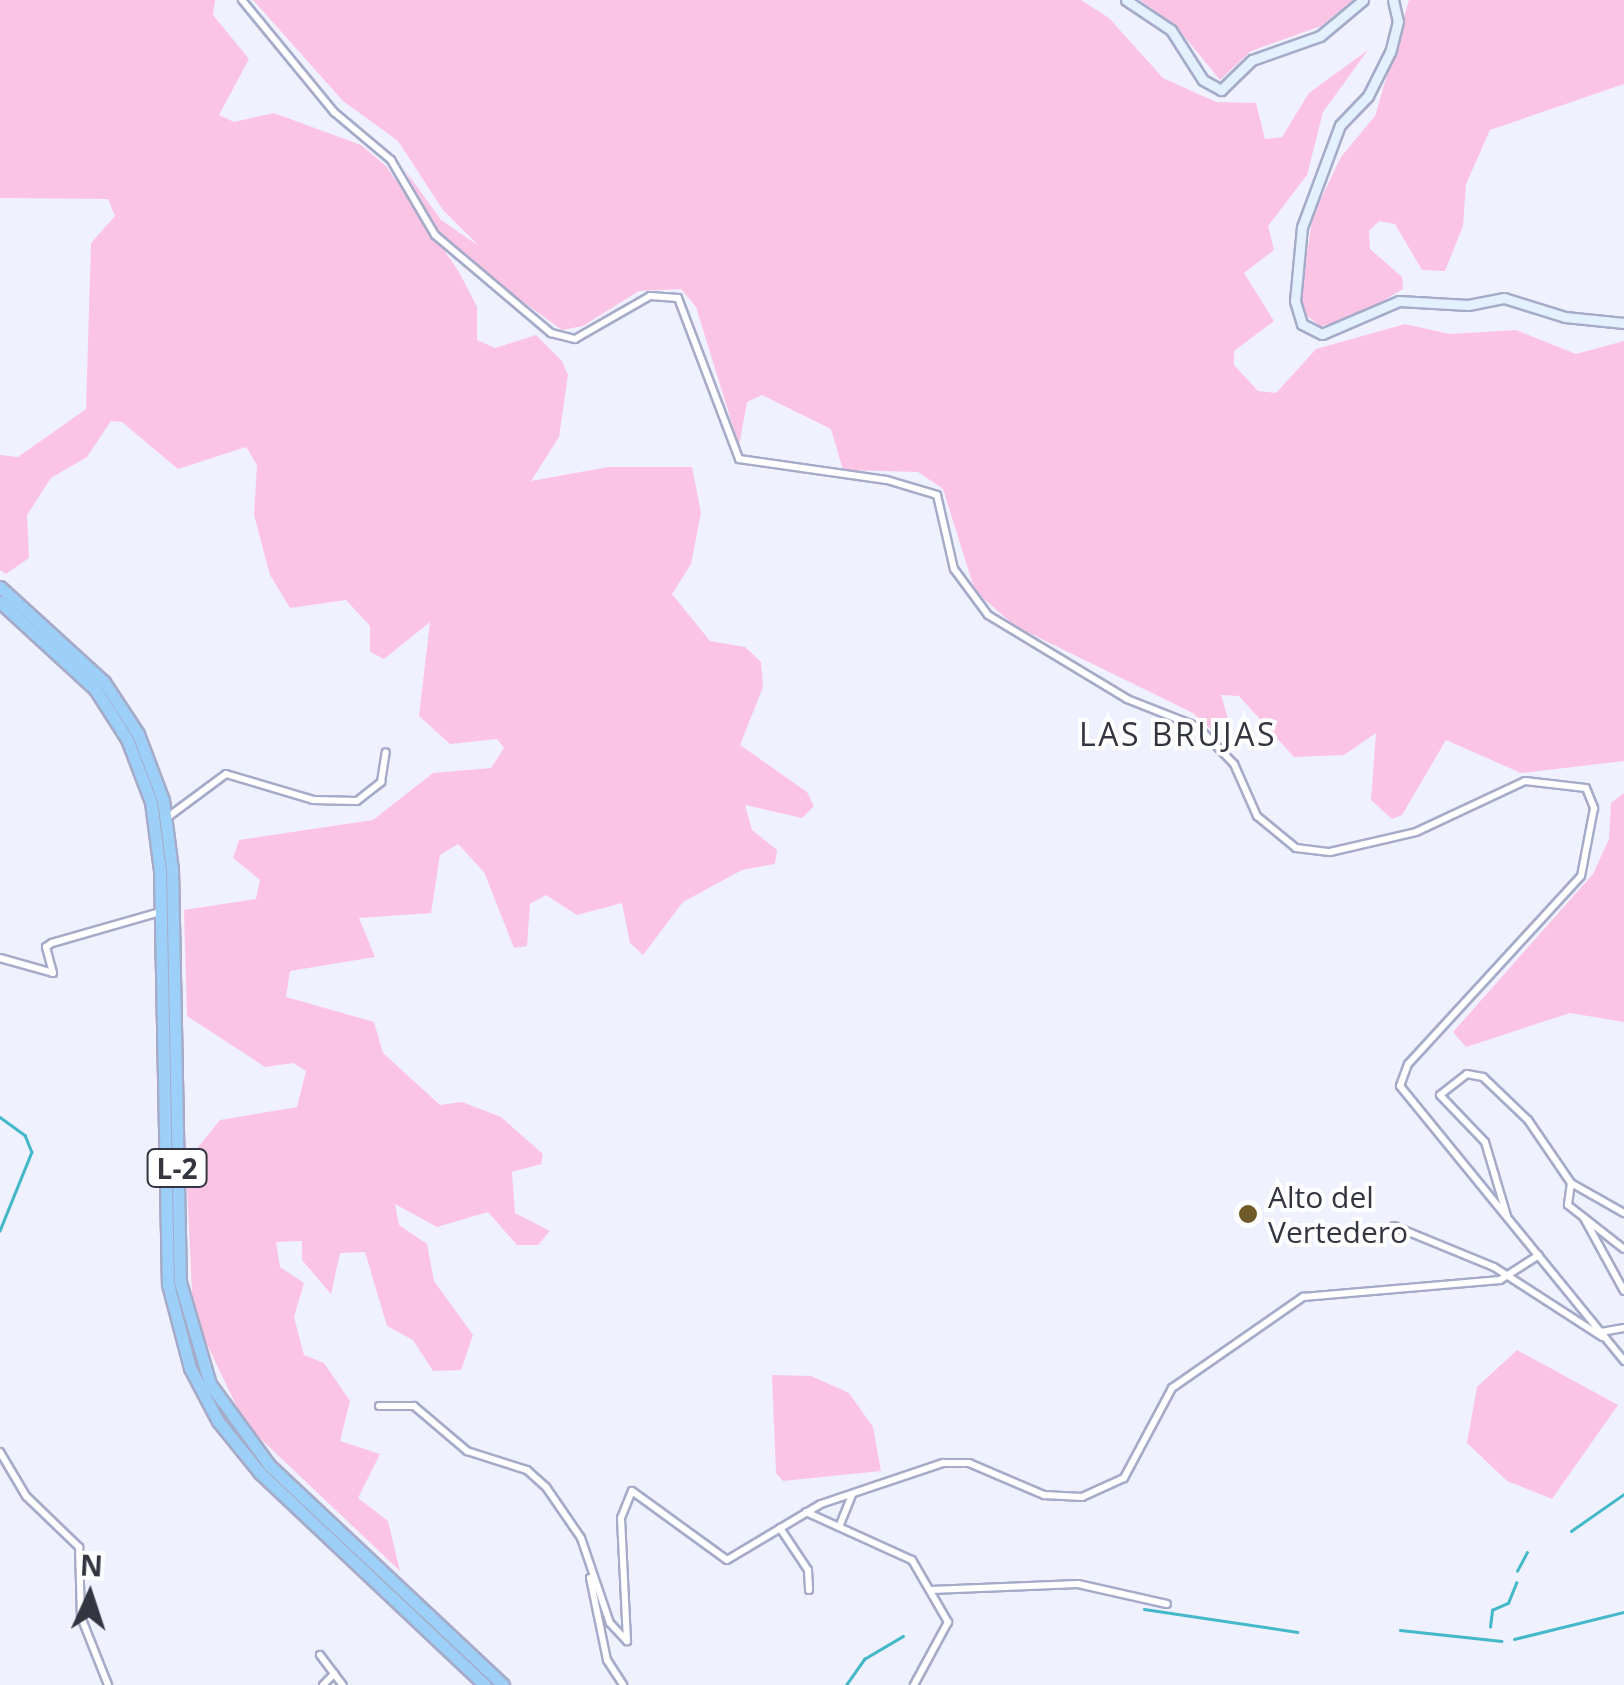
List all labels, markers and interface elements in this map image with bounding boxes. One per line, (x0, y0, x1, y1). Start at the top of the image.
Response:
district label: LAS BRUJAS (1079, 715, 1277, 753)
road number: L-2 (144, 1145, 210, 1191)
place label: Alto del Vertedero (1268, 1179, 1408, 1250)
marker: Alto del Vertedero (1237, 1203, 1259, 1225)
north arrow (40, 1545, 140, 1645)
text: N (79, 1545, 104, 1585)

